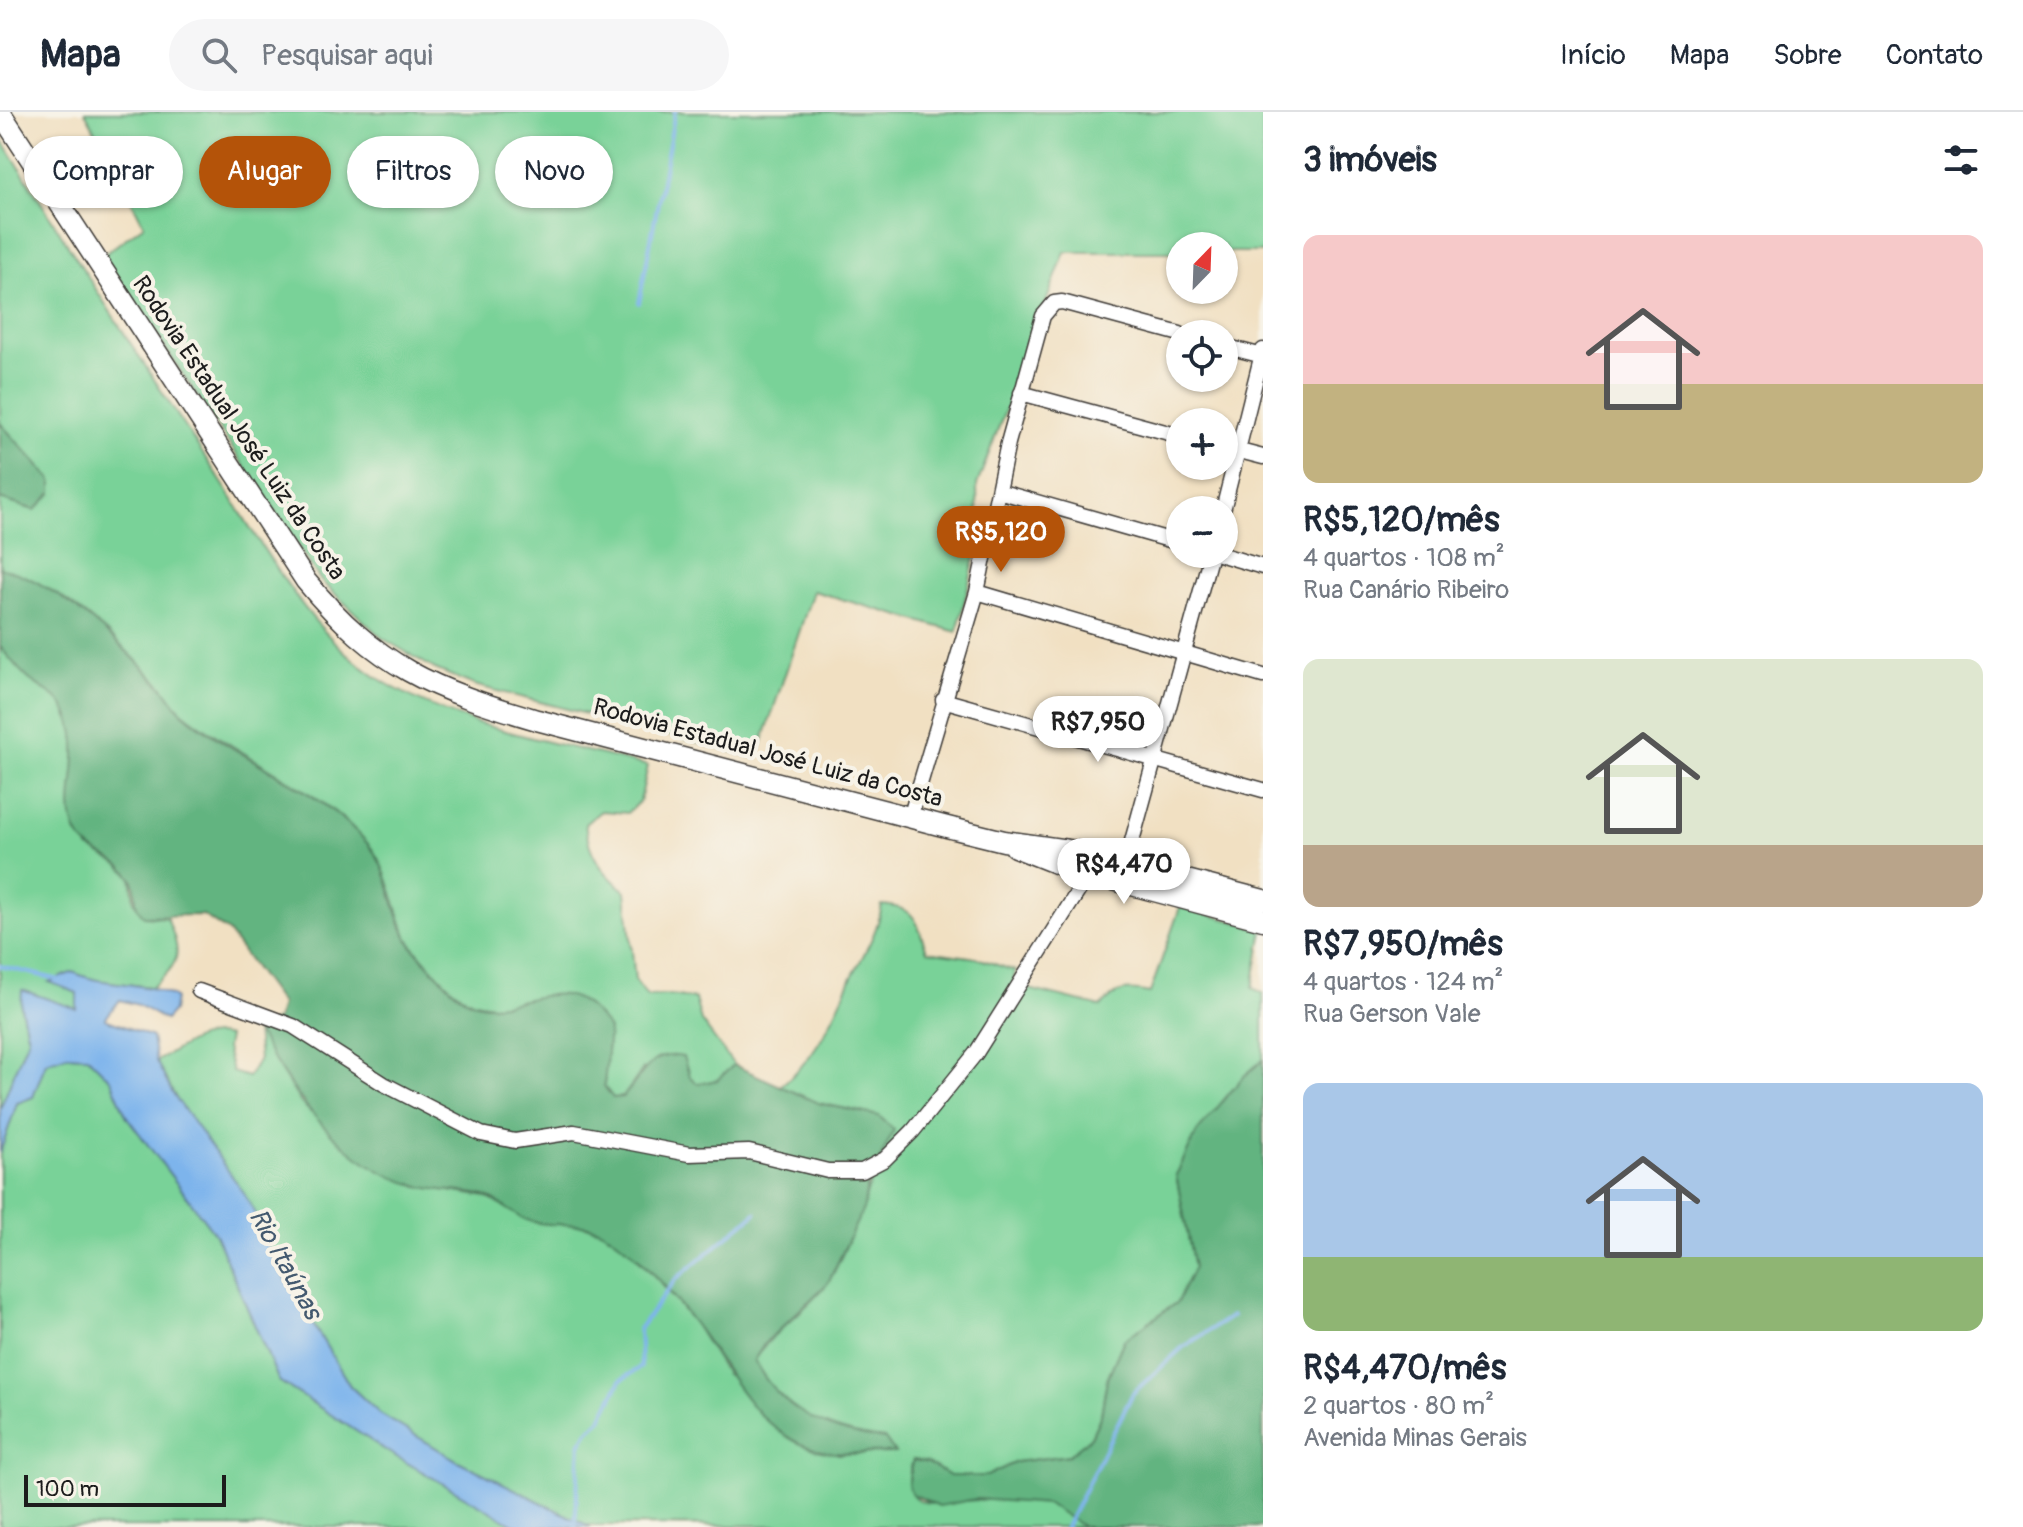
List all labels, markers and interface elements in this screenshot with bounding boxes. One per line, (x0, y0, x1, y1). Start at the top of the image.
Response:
search box (169, 19, 729, 91)
text: Mapa (40, 31, 121, 79)
icon: search (197, 33, 241, 77)
text: Pesquisar aqui (261, 37, 433, 74)
text: Início (1560, 38, 1626, 73)
text: Mapa (1670, 38, 1729, 73)
text: Sobre (1773, 38, 1842, 73)
text: Contato (1886, 38, 1983, 73)
chip: Comprar (24, 136, 183, 208)
chip: Alugar (199, 136, 331, 208)
chip: Filtros (347, 136, 479, 208)
chip: Novo (495, 136, 613, 208)
icon: filters (1939, 138, 1983, 182)
text: 3 imóveis (1303, 139, 1437, 182)
north arrow (1166, 232, 1238, 304)
map controls (1166, 232, 1238, 568)
street label: Rodovia Estadual José Luiz da Costa (126, 270, 352, 586)
icon: home (1571, 287, 1715, 431)
button: locate (1166, 320, 1238, 392)
button: + (1166, 408, 1238, 480)
button: − (1166, 496, 1238, 568)
text: R$5,120/mês (1303, 499, 1499, 542)
pin: R$5,120 (927, 506, 1075, 574)
text: R$5,120 (955, 516, 1047, 548)
text: 4 quartos · 108 m² (1303, 542, 1505, 574)
text: Rua Canário Ribeiro (1303, 574, 1509, 606)
street label: Rodovia Estadual José Luiz da Costa (590, 692, 946, 814)
pin: R$7,950 (1024, 696, 1172, 764)
text: R$7,950 (1051, 706, 1145, 738)
icon: home (1571, 711, 1715, 855)
pin: R$4,470 (1050, 838, 1198, 906)
text: R$4,470 (1075, 848, 1173, 880)
text: R$7,950/mês (1303, 923, 1503, 966)
text: 4 quartos · 124 m² (1303, 966, 1504, 998)
text: Rua Gerson Vale (1303, 998, 1481, 1030)
icon: home (1571, 1135, 1715, 1279)
water label: Rio Itaúnas (242, 1203, 330, 1328)
text: R$4,470/mês (1303, 1347, 1506, 1390)
text: 2 quartos · 80 m² (1303, 1390, 1494, 1422)
text: Avenida Minas Gerais (1303, 1422, 1527, 1454)
scale bar (24, 1471, 226, 1507)
text: 100 m (36, 1475, 99, 1503)

